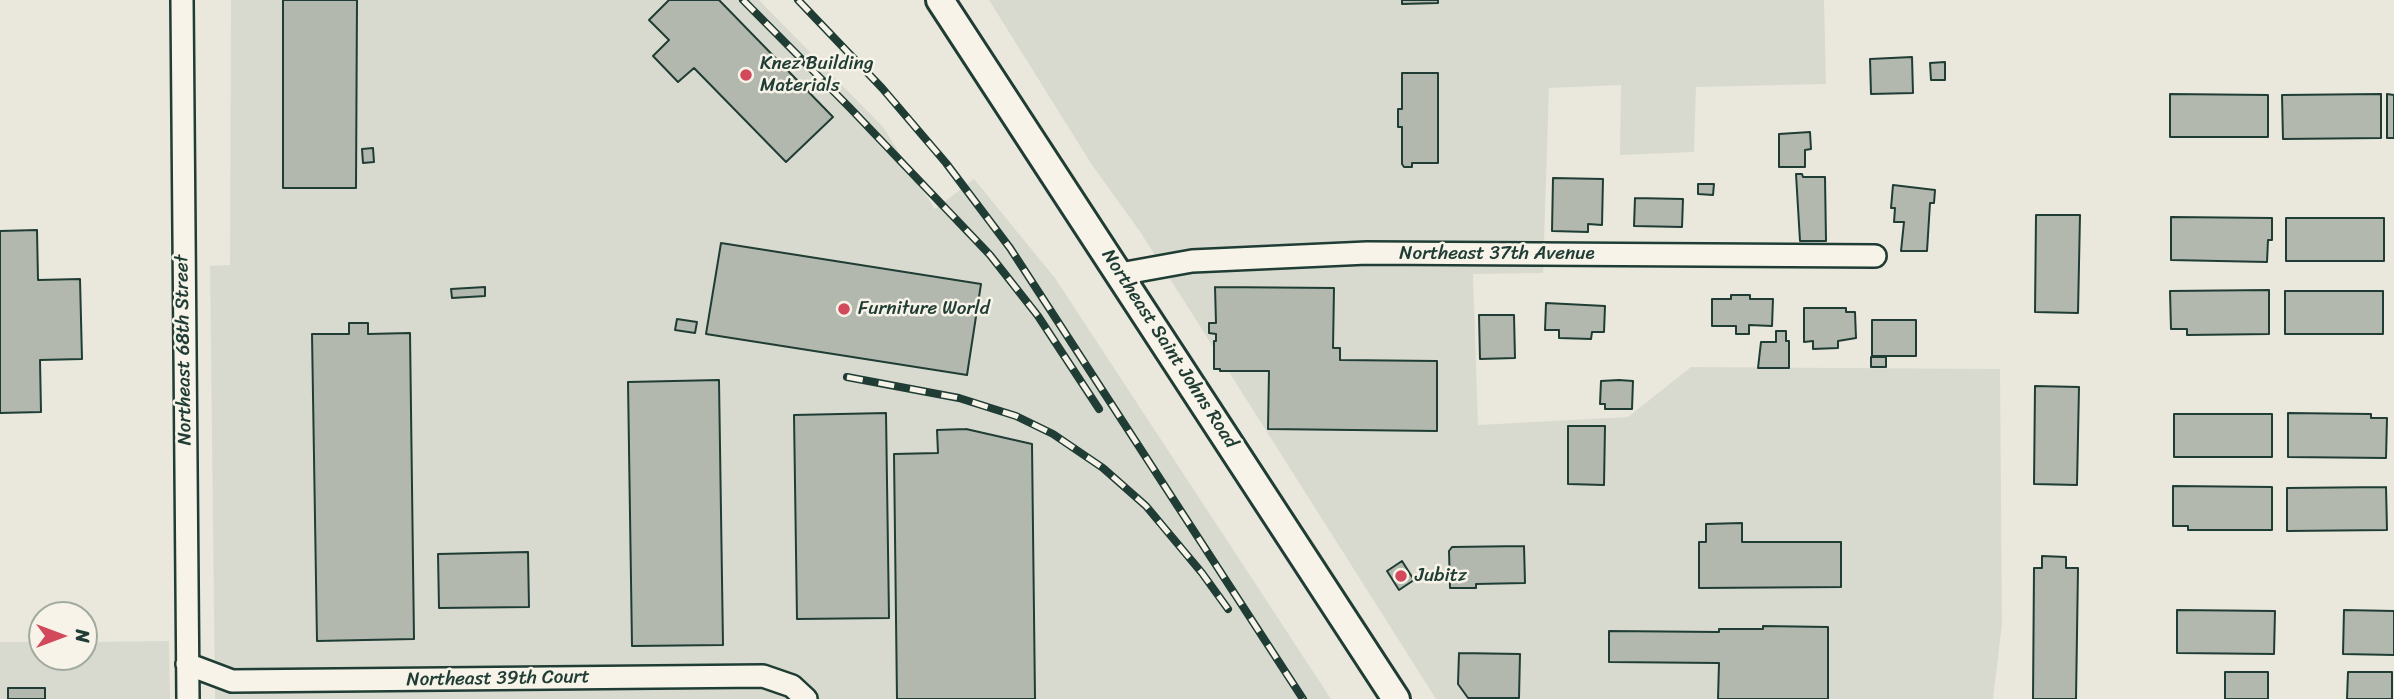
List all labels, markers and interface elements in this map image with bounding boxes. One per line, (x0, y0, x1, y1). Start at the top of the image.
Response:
place label: Knez Building Materials (760, 53, 874, 97)
marker: Knez Building Materials (738, 67, 754, 83)
street label: Northeast 37th Avenue (1399, 243, 1595, 265)
street label: Northeast Saint Johns Road (1096, 245, 1242, 453)
street label: Northeast 68th Street (171, 254, 197, 446)
place label: Furniture World (858, 298, 990, 320)
marker: Furniture World (836, 301, 852, 317)
place label: Jubitz (1415, 565, 1467, 587)
marker: Jubitz (1393, 568, 1409, 584)
north arrow (28, 601, 98, 671)
text: N (66, 629, 99, 643)
street label: Northeast 39th Court (406, 666, 590, 692)

